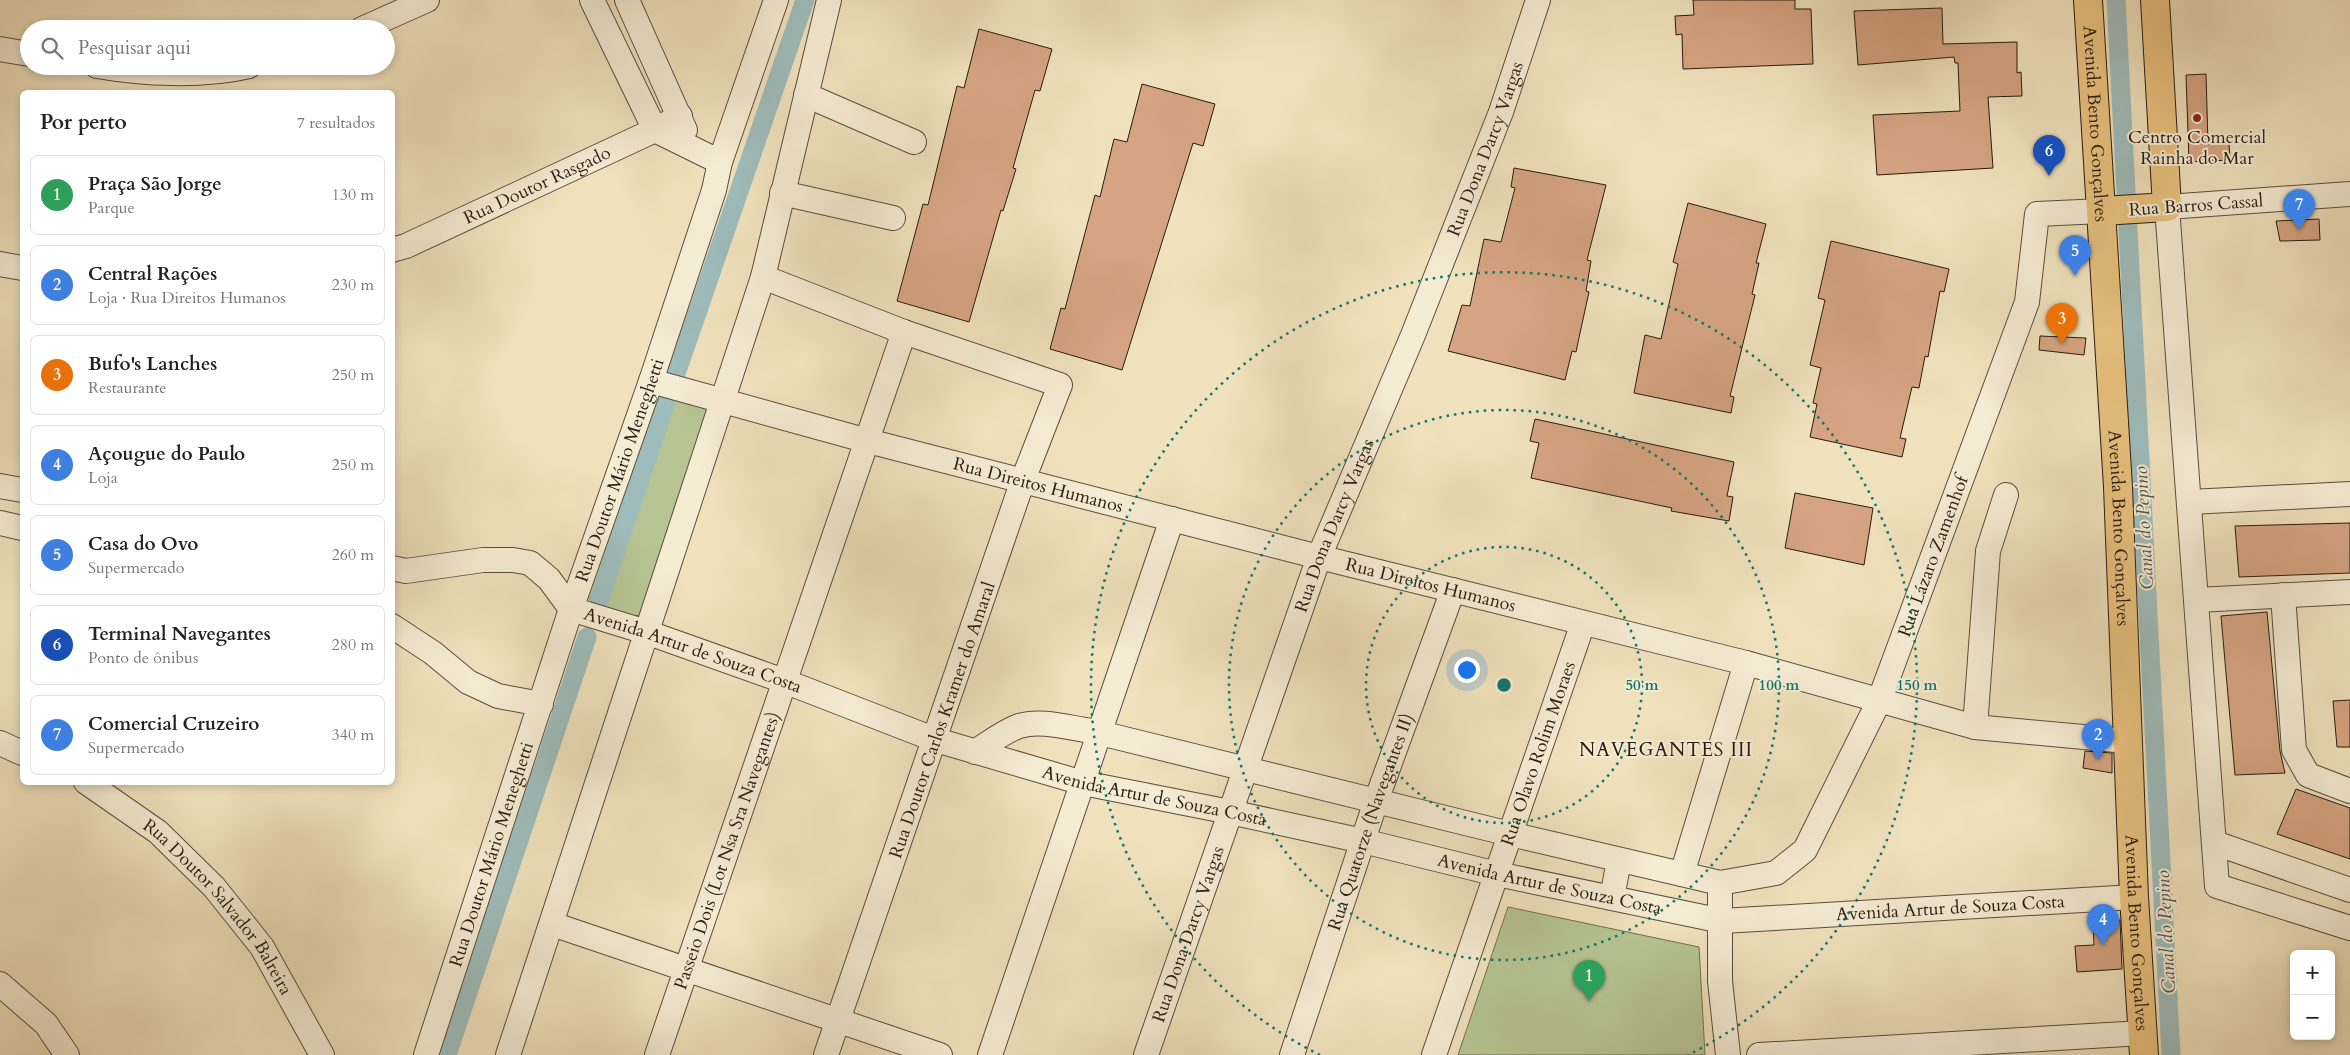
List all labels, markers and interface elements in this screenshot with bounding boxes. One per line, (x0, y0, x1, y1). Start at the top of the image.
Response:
search box (20, 20, 395, 75)
street label: Avenida Bento Gonçalves (2077, 25, 2114, 223)
icon: search (38, 34, 66, 62)
text: Pesquisar aqui (78, 35, 191, 61)
street label: Rua Dona Darcy Vargas (1441, 58, 1530, 240)
text: Por perto (40, 108, 127, 137)
text: 7 resultados (297, 112, 375, 134)
marker: Centro Comercial Rainha do Mar (2191, 112, 2203, 124)
place label: Centro Comercial Rainha do Mar (2128, 125, 2266, 171)
pin: 6 (2033, 135, 2065, 176)
street label: Rua Doutor Rasgado (460, 140, 615, 230)
text: Praça São Jorge (88, 171, 222, 197)
text: 1 (53, 184, 61, 206)
text: 130 m (332, 184, 374, 206)
street label: Rua Barros Cassal (2128, 188, 2264, 223)
pin: 7 (2283, 189, 2315, 230)
text: Parque (88, 197, 135, 219)
pin: 5 (2059, 235, 2091, 276)
text: Central Rações (88, 261, 217, 287)
text: 2 (53, 274, 61, 296)
text: 230 m (332, 274, 374, 296)
text: Loja · Rua Direitos Humanos (88, 287, 286, 309)
pin: 3 (2046, 303, 2078, 344)
text: Bufo's Lanches (88, 351, 217, 377)
street label: Rua Doutor Mário Meneghetti (569, 355, 671, 586)
text: 3 (53, 364, 61, 386)
text: 250 m (332, 364, 374, 386)
text: Restaurante (88, 377, 167, 399)
street label: Avenida Bento Gonçalves (2102, 429, 2135, 627)
street label: Rua Dona Darcy Vargas (1289, 435, 1381, 616)
text: Açougue do Paulo (88, 441, 245, 467)
street label: Rua Direitos Humanos (950, 451, 1126, 519)
text: 4 (53, 454, 61, 476)
text: 250 m (332, 454, 374, 476)
water label: Canal do Pepino (2128, 466, 2160, 590)
text: Loja (88, 467, 118, 489)
street label: Rua Lázaro Zamenhof (1892, 469, 1976, 640)
text: Casa do Ovo (88, 531, 198, 557)
text: 5 (53, 544, 61, 566)
text: 260 m (332, 544, 374, 566)
street label: Rua Direitos Humanos (1343, 552, 1518, 618)
text: Supermercado (88, 557, 184, 579)
street label: Rua Doutor Carlos Kramer do Amaral (883, 578, 1002, 862)
street label: Avenida Artur de Souza Costa (581, 602, 806, 700)
text: Terminal Navegantes (88, 621, 271, 647)
text: 6 (53, 634, 61, 656)
text: 280 m (332, 634, 374, 656)
text: Ponto de ônibus (88, 647, 198, 669)
your location (1454, 657, 1480, 683)
street label: Rua Olavo Rolim Moraes (1495, 658, 1582, 849)
text: 50 m (1625, 675, 1659, 695)
text: 100 m (1759, 675, 1800, 695)
text: 150 m (1897, 675, 1938, 695)
centre of rings (1495, 676, 1513, 694)
street label: Passeio Dois (Lot Nsa Sra Navegantes) (668, 709, 786, 993)
street label: Rua Quatorze (Navegantes II) (1322, 710, 1420, 934)
text: Comercial Cruzeiro (88, 711, 259, 737)
pin: 2 (2082, 719, 2114, 760)
text: 7 (53, 724, 61, 746)
text: 340 m (332, 724, 374, 746)
text: Supermercado (88, 737, 184, 759)
district label: NAVEGANTES III (1579, 737, 1753, 763)
street label: Rua Doutor Mário Meneghetti (443, 739, 540, 970)
street label: Avenida Artur de Souza Costa (1039, 760, 1269, 833)
street label: Rua Doutor Salvador Balreira (138, 813, 298, 1000)
street label: Avenida Bento Gonçalves (2119, 834, 2154, 1032)
street label: Rua Dona Darcy Vargas (1146, 843, 1231, 1026)
street label: Avenida Artur de Souza Costa (1435, 848, 1664, 921)
water label: Canal do Pepino (2150, 870, 2182, 994)
street label: Avenida Artur de Souza Costa (1835, 889, 2066, 927)
pin: 4 (2087, 904, 2119, 945)
map controls (2290, 950, 2335, 1040)
button: + (2290, 950, 2335, 995)
pin: 1 (1573, 960, 1605, 1001)
button: − (2290, 995, 2335, 1040)

